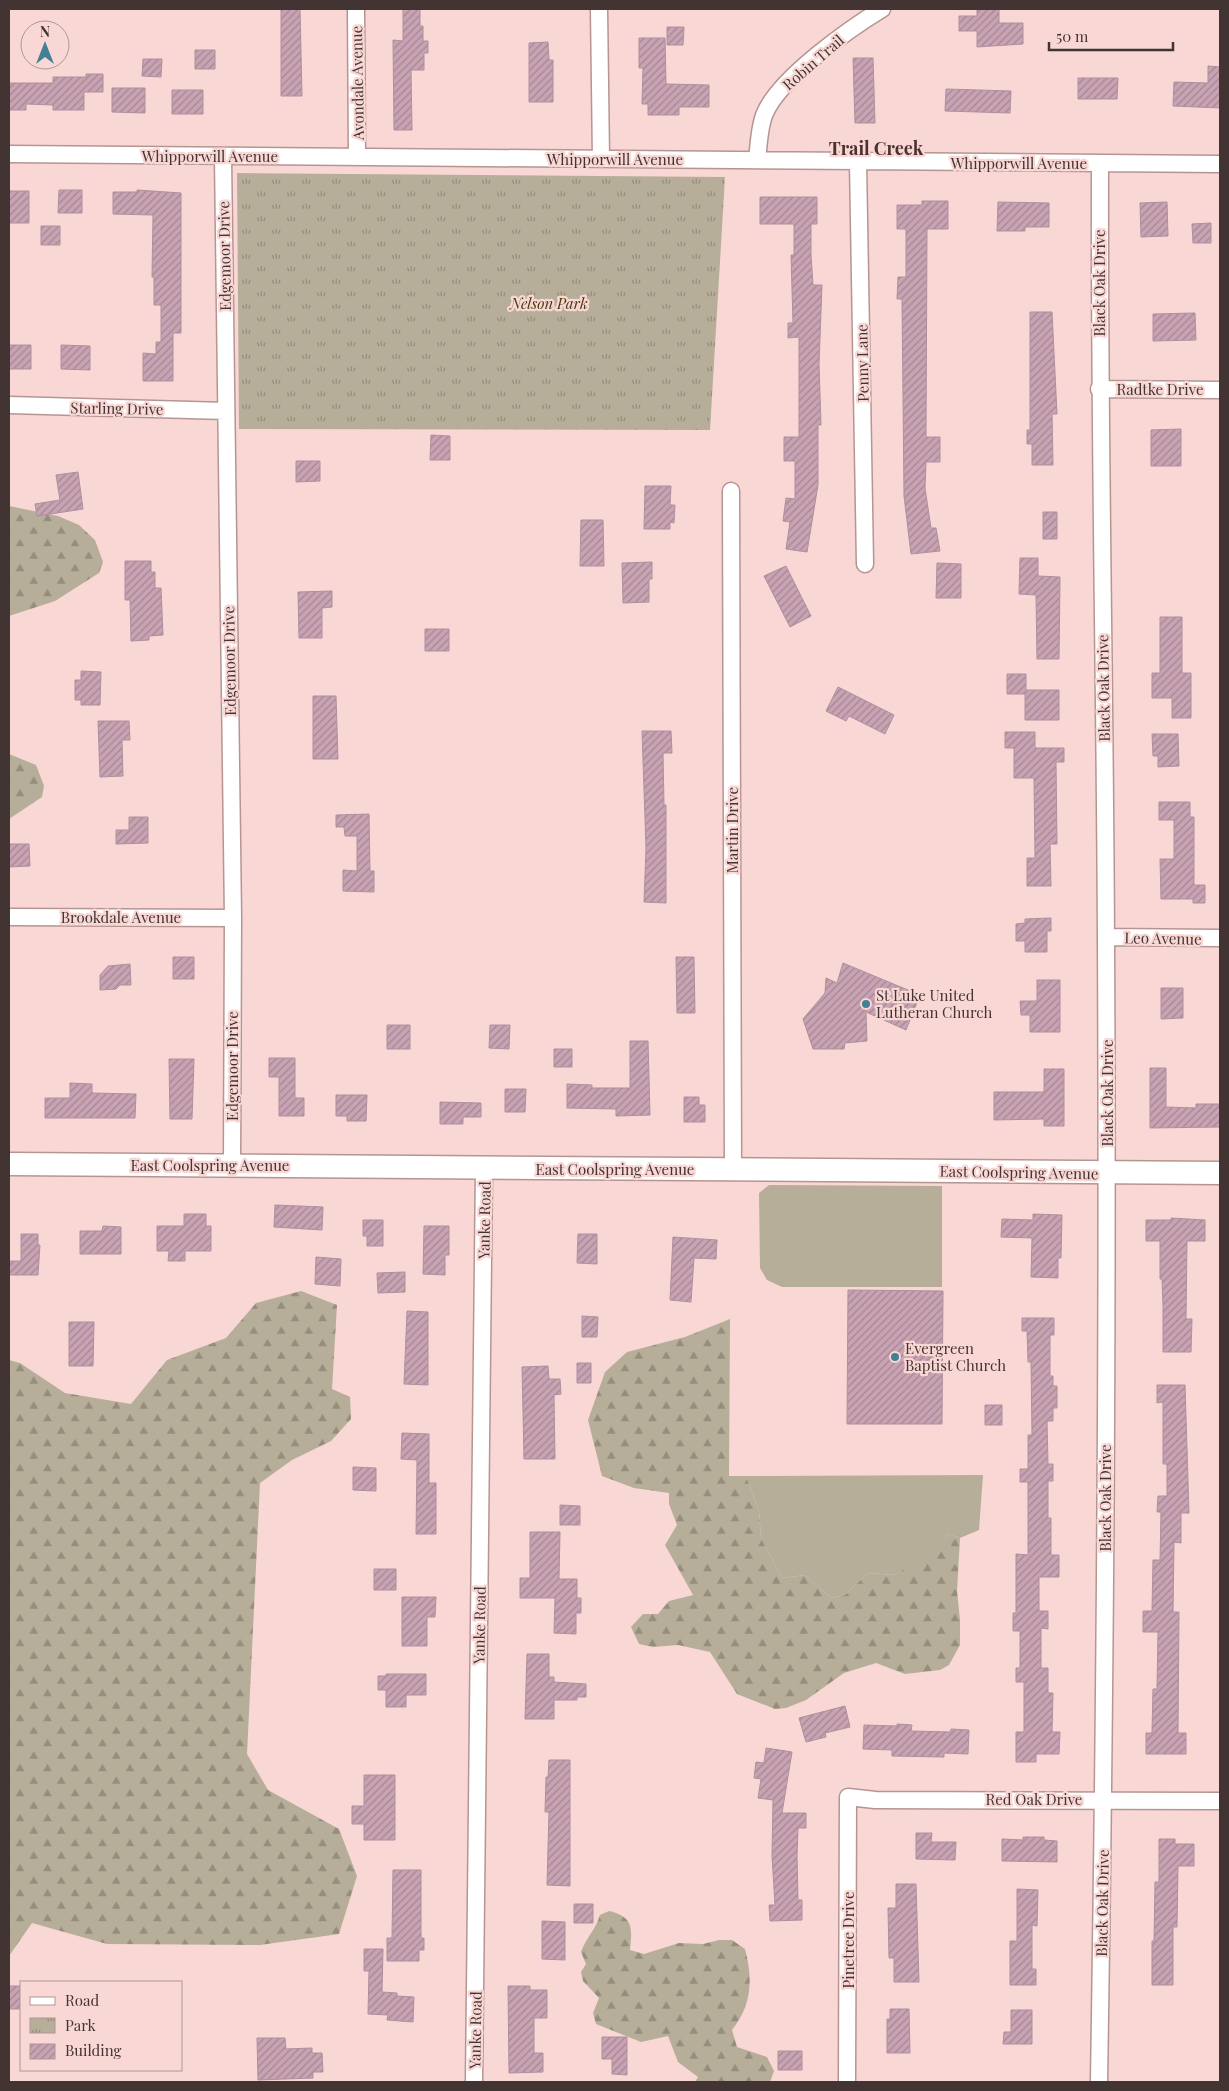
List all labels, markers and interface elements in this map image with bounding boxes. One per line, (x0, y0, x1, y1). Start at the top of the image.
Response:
north arrow (20, 20, 70, 70)
scale bar (1049, 20, 1173, 52)
text: N (40, 22, 50, 41)
street label: Avondale Avenue (346, 26, 368, 141)
text: 50 m (1056, 26, 1089, 46)
street label: Robin Trail (778, 30, 848, 94)
district label: Trail Creek (829, 136, 924, 160)
street label: Whipporwill Avenue (141, 146, 278, 166)
street label: Whipporwill Avenue (546, 149, 683, 169)
street label: Whipporwill Avenue (950, 153, 1087, 173)
street label: Edgemoor Drive (213, 201, 235, 311)
street label: Black Oak Drive (1089, 229, 1109, 337)
park label: Nelson Park (508, 293, 588, 313)
street label: Penny Lane (851, 324, 873, 402)
street label: Radtke Drive (1116, 379, 1204, 399)
street label: Starling Drive (70, 397, 164, 419)
street label: Edgemoor Drive (218, 606, 240, 716)
street label: Black Oak Drive (1092, 634, 1114, 742)
street label: Martin Drive (722, 787, 742, 873)
street label: Brookdale Avenue (61, 907, 181, 927)
street label: Leo Avenue (1124, 927, 1202, 949)
place label: St Luke United Lutheran Church (876, 985, 993, 1022)
marker: St Luke United Lutheran Church (860, 998, 872, 1010)
street label: Edgemoor Drive (222, 1011, 242, 1121)
street label: Black Oak Drive (1097, 1039, 1117, 1147)
street label: East Coolspring Avenue (131, 1155, 289, 1175)
street label: East Coolspring Avenue (536, 1159, 694, 1179)
street label: East Coolspring Avenue (939, 1161, 1099, 1183)
street label: Yanke Road (473, 1181, 495, 1260)
place label: Evergreen Baptist Church (905, 1338, 1006, 1375)
marker: Evergreen Baptist Church (889, 1351, 901, 1363)
street label: Black Oak Drive (1095, 1444, 1115, 1552)
street label: Yanke Road (468, 1586, 490, 1665)
street label: Red Oak Drive (986, 1789, 1082, 1809)
street label: Black Oak Drive (1091, 1849, 1113, 1957)
street label: Pinetree Drive (838, 1891, 858, 1989)
legend (20, 1981, 182, 2071)
text: Road (65, 1990, 99, 2010)
street label: Yanke Road (464, 1991, 486, 2070)
text: Park (65, 2015, 97, 2035)
text: Building (65, 2040, 122, 2060)

